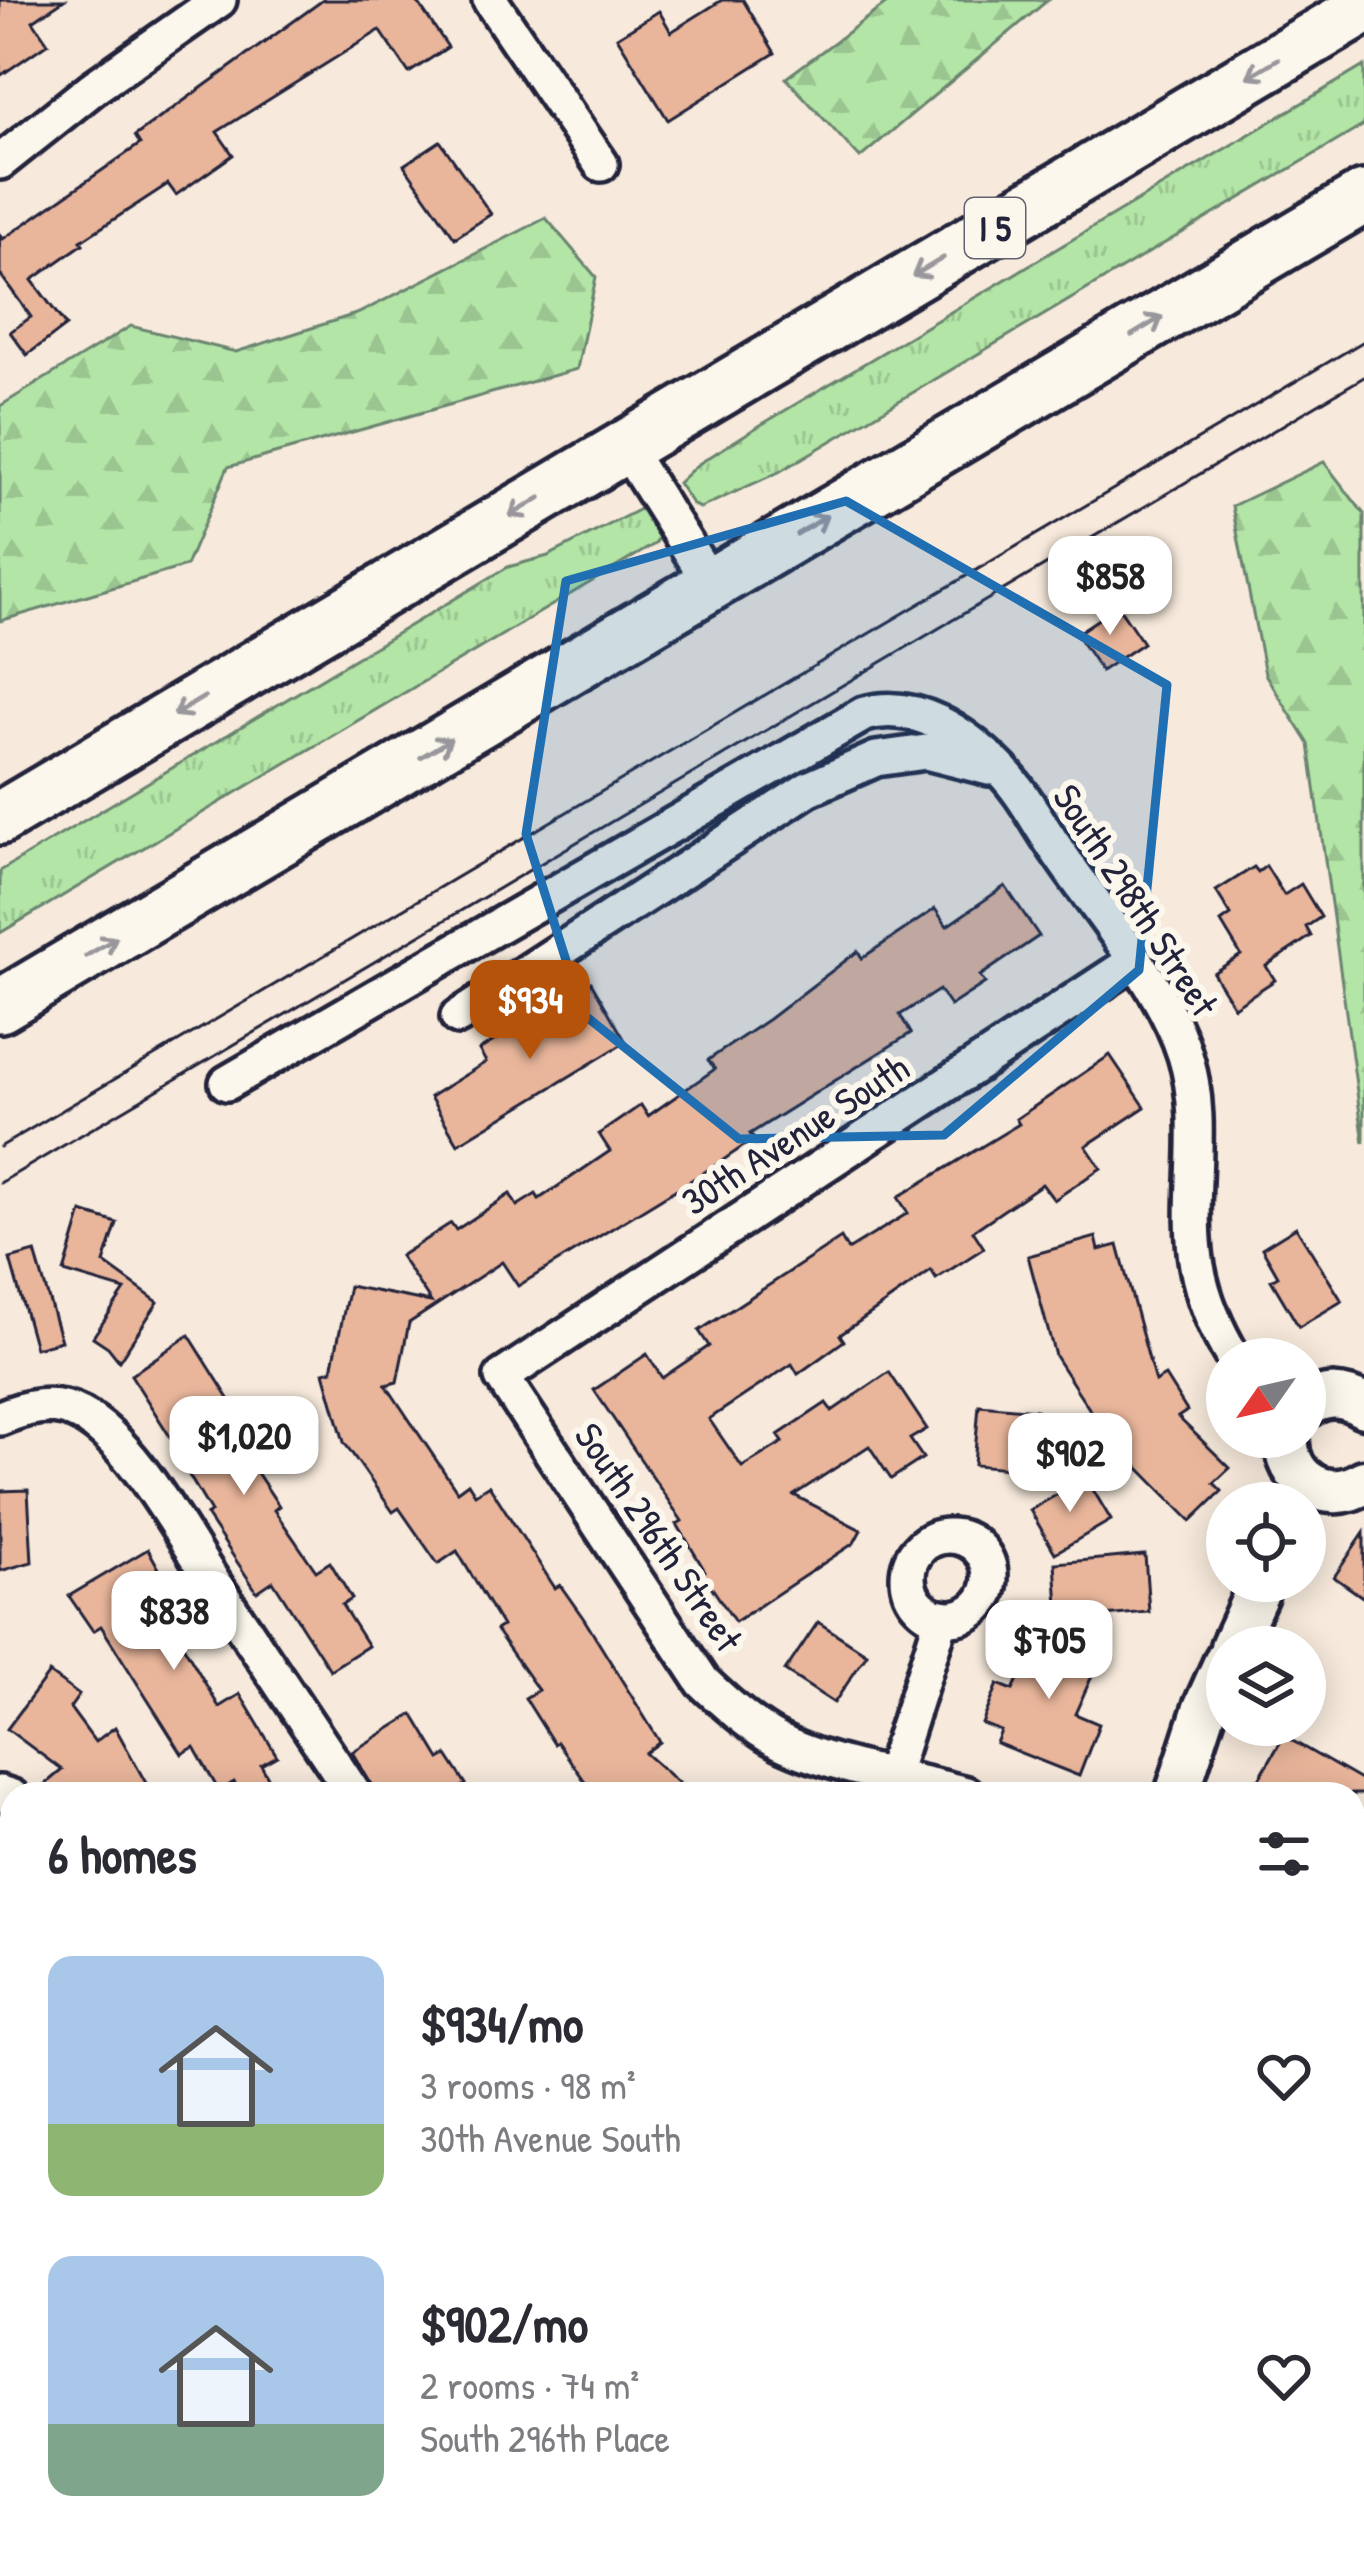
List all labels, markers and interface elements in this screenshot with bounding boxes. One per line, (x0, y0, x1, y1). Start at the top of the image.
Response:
one-way arrow (1247, 56, 1281, 80)
road number: I 5 (965, 198, 1025, 258)
one-way arrow (911, 256, 946, 280)
one-way arrow (1129, 313, 1164, 337)
one-way arrow (508, 495, 543, 519)
one-way arrow (794, 512, 829, 536)
pin: $858 (1039, 536, 1181, 638)
text: $858 (1075, 548, 1145, 601)
one-way arrow (172, 694, 207, 718)
one-way arrow (418, 735, 453, 759)
street label: South 298th Street (1041, 773, 1232, 1027)
one-way arrow (83, 934, 118, 958)
pin: $934 (459, 960, 601, 1062)
text: $934 (497, 972, 563, 1025)
street label: 30th Avenue South (671, 1040, 918, 1227)
north arrow (1206, 1338, 1326, 1458)
map controls (1206, 1338, 1326, 1746)
pin: $1,020 (146, 1396, 342, 1498)
text: $1,020 (196, 1408, 292, 1461)
street label: South 296th Street (563, 1412, 756, 1662)
pin: $902 (999, 1413, 1141, 1515)
text: $902 (1035, 1425, 1105, 1478)
button: locate (1206, 1482, 1326, 1602)
pin: $838 (103, 1571, 245, 1673)
text: $838 (138, 1583, 210, 1636)
pin: $705 (978, 1600, 1120, 1702)
text: $705 (1012, 1612, 1086, 1665)
button: layers (1206, 1626, 1326, 1746)
text: 6 homes (48, 1820, 197, 1889)
icon: filters (1251, 1821, 1317, 1887)
text: $934/mo (420, 1989, 583, 2058)
icon: home (144, 2004, 288, 2148)
icon: heart (1251, 2043, 1317, 2109)
text: 3 rooms · 98 m² (420, 2058, 636, 2111)
text: 30th Avenue South (420, 2111, 681, 2164)
text: $902/mo (420, 2289, 588, 2358)
icon: home (144, 2304, 288, 2448)
icon: heart (1251, 2343, 1317, 2409)
text: 2 rooms · 74 m² (420, 2358, 639, 2411)
text: South 296th Place (420, 2411, 670, 2464)

